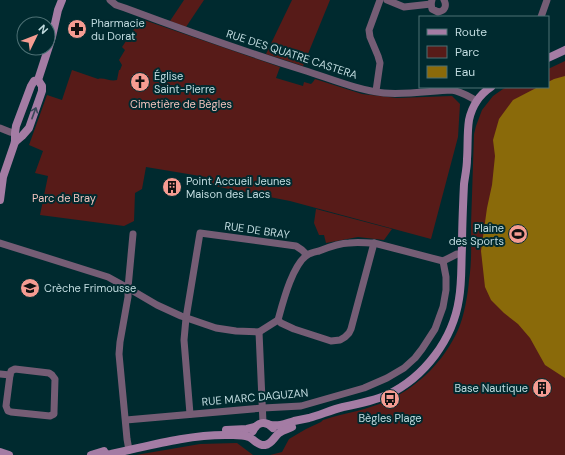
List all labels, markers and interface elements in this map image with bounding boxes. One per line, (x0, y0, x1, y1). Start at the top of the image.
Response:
north arrow (16, 16, 56, 56)
place label: Pharmacie du Dorat (91, 16, 145, 43)
legend (419, 16, 549, 88)
pharmacy icon: Pharmacie du Dorat (66, 18, 88, 40)
text: N (35, 21, 51, 37)
text: Route (455, 24, 487, 40)
street label: RUE DES QUATRE CASTERA (225, 26, 359, 82)
text: Parc (455, 44, 479, 60)
text: Eau (455, 64, 475, 80)
place label: Église Saint-Pierre (154, 69, 215, 96)
church icon: Église Saint-Pierre (129, 71, 151, 93)
park label: Cimetière de Bègles (130, 97, 232, 111)
one-way arrow (31, 108, 39, 120)
place label: Point Accueil Jeunes Maison des Lacs (186, 174, 291, 201)
building icon: Point Accueil Jeunes Maison des Lacs (161, 176, 183, 198)
park label: Parc de Bray (32, 191, 96, 205)
street label: RUE DE BRAY (224, 219, 291, 242)
place label: Plaine des Sports (449, 221, 504, 248)
sports icon: Plaine des Sports (507, 223, 529, 245)
school or university icon: Crèche Frimousse (19, 277, 41, 299)
place label: Crèche Frimousse (44, 281, 136, 295)
building icon: Base Nautique (531, 377, 553, 399)
place label: Base Nautique (454, 381, 528, 395)
street label: RUE MARC DAGUZAN (201, 385, 309, 409)
bus stop icon: Bègles Plage (379, 388, 401, 410)
place label: Bègles Plage (358, 411, 422, 425)

